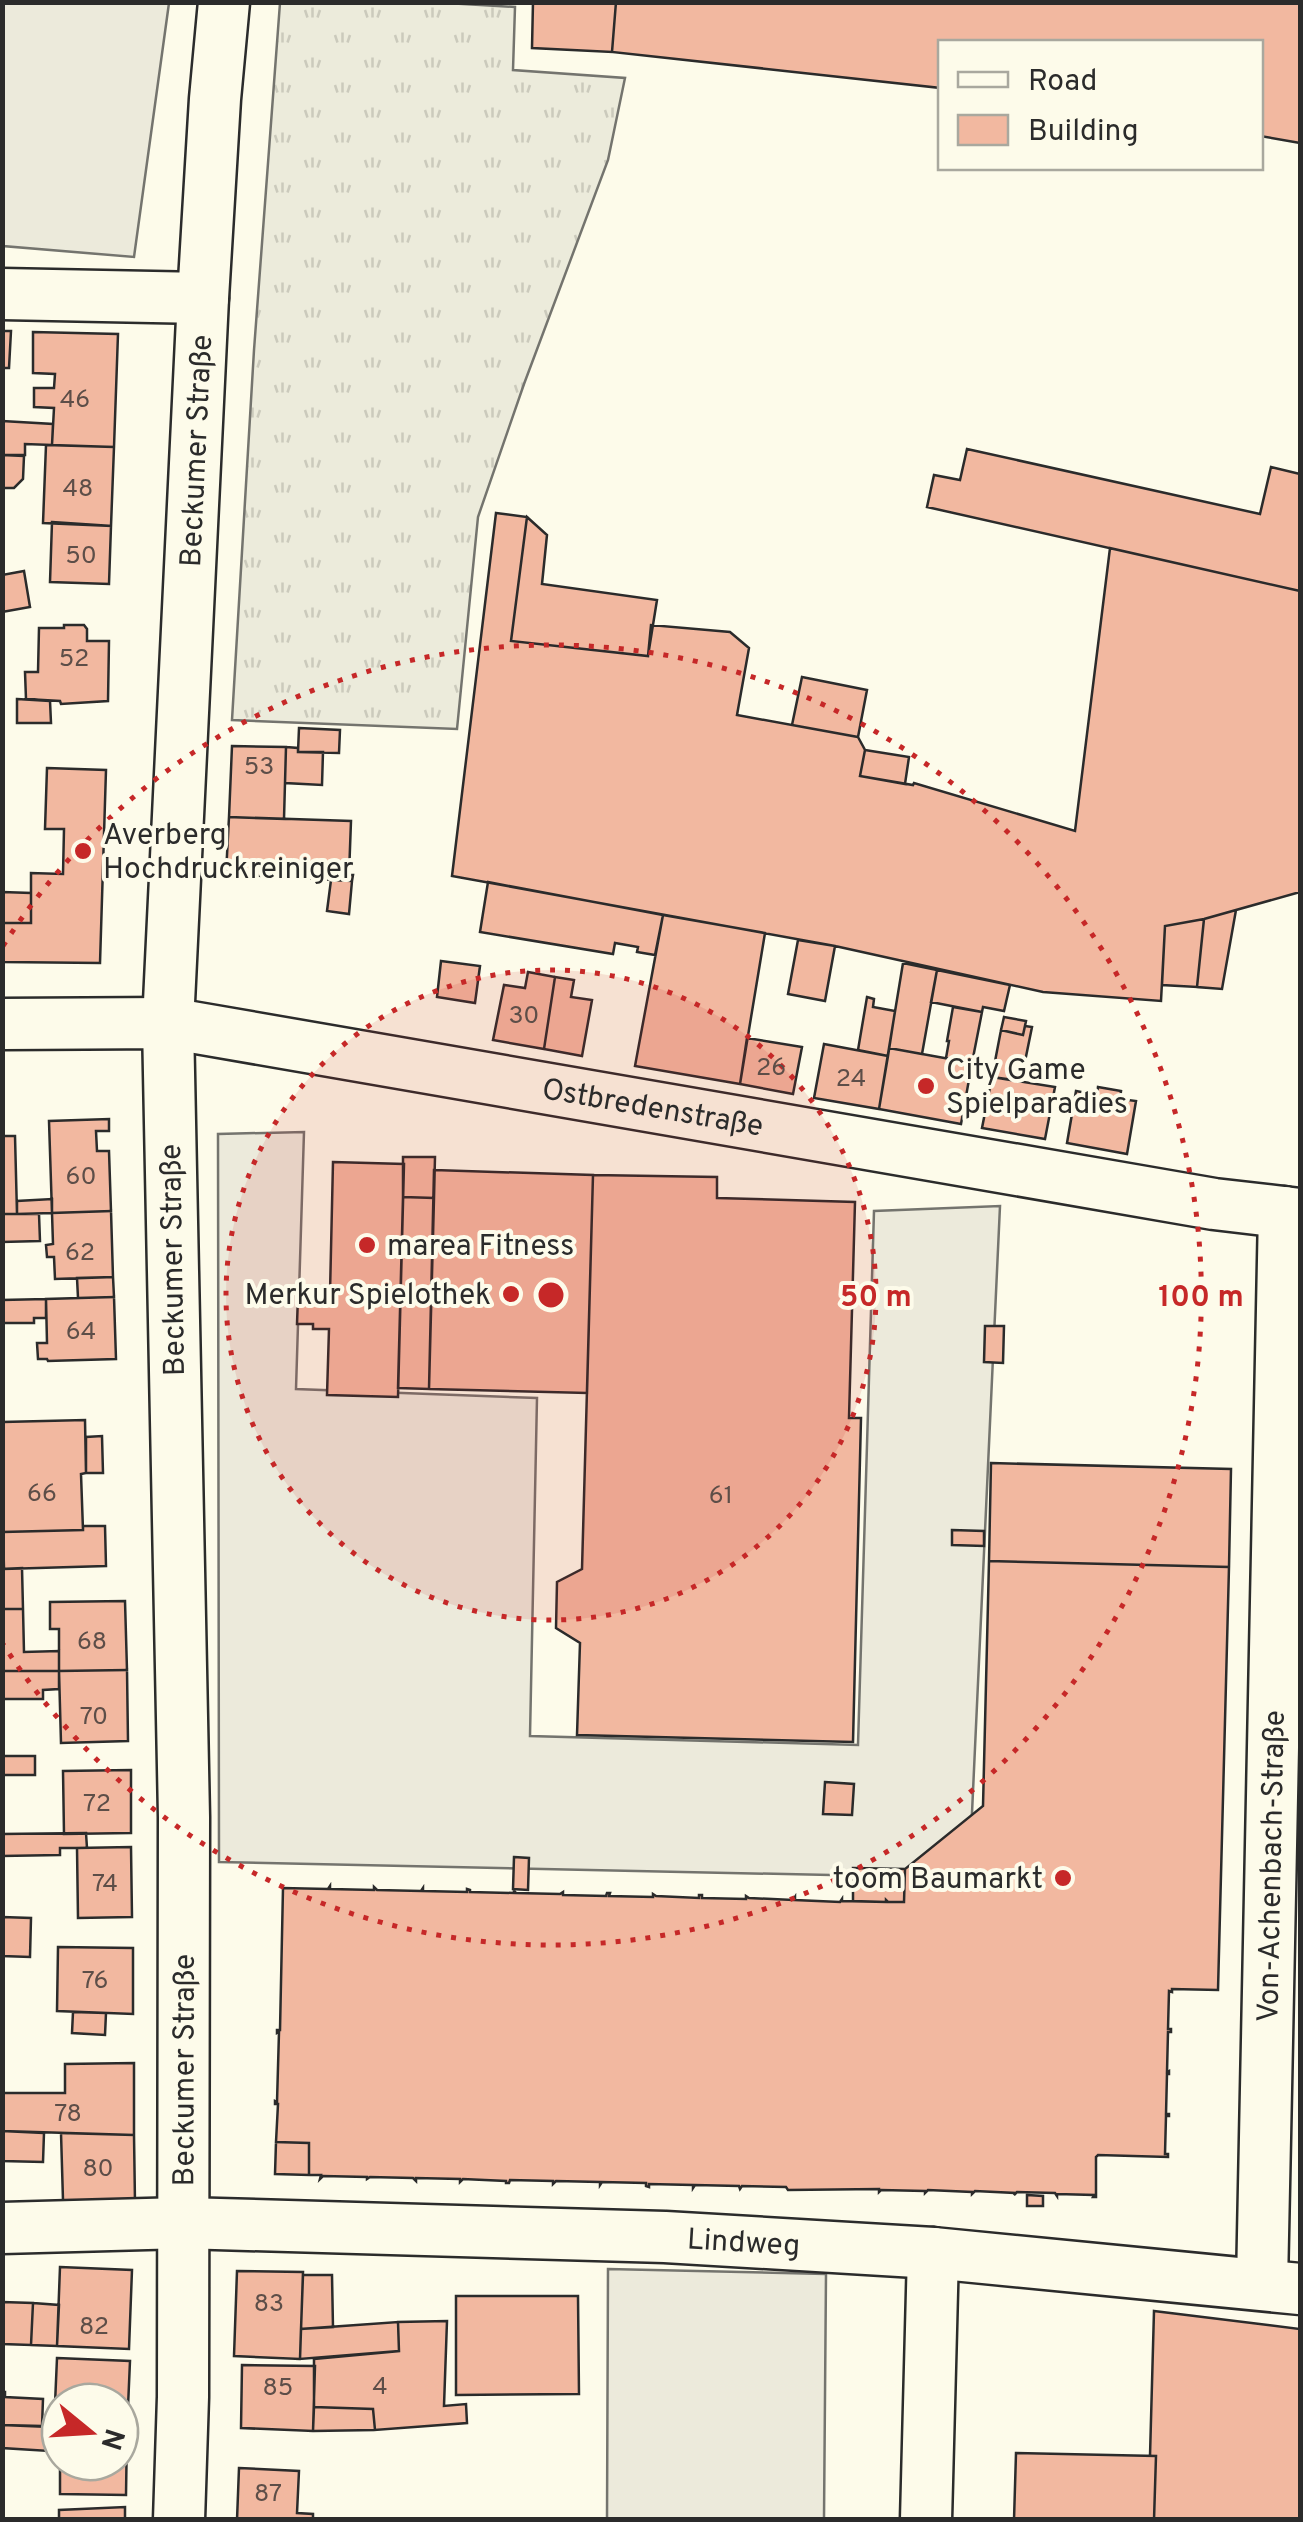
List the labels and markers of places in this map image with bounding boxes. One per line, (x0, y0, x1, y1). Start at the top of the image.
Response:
place label: Averberg Hochdruckreiniger (103, 818, 354, 889)
marker: Averberg Hochdruckreiniger (72, 840, 94, 862)
place label: City Game Spielparadies (946, 1053, 1128, 1124)
marker: City Game Spielparadies (915, 1075, 937, 1097)
place label: marea Fitness (387, 1229, 574, 1266)
marker: marea Fitness (356, 1234, 378, 1256)
centre of rings (533, 1277, 569, 1313)
place label: Merkur Spielothek (244, 1278, 491, 1315)
marker: Merkur Spielothek (500, 1283, 522, 1305)
place label: toom Baumarkt (833, 1862, 1043, 1899)
marker: toom Baumarkt (1052, 1867, 1074, 1889)

